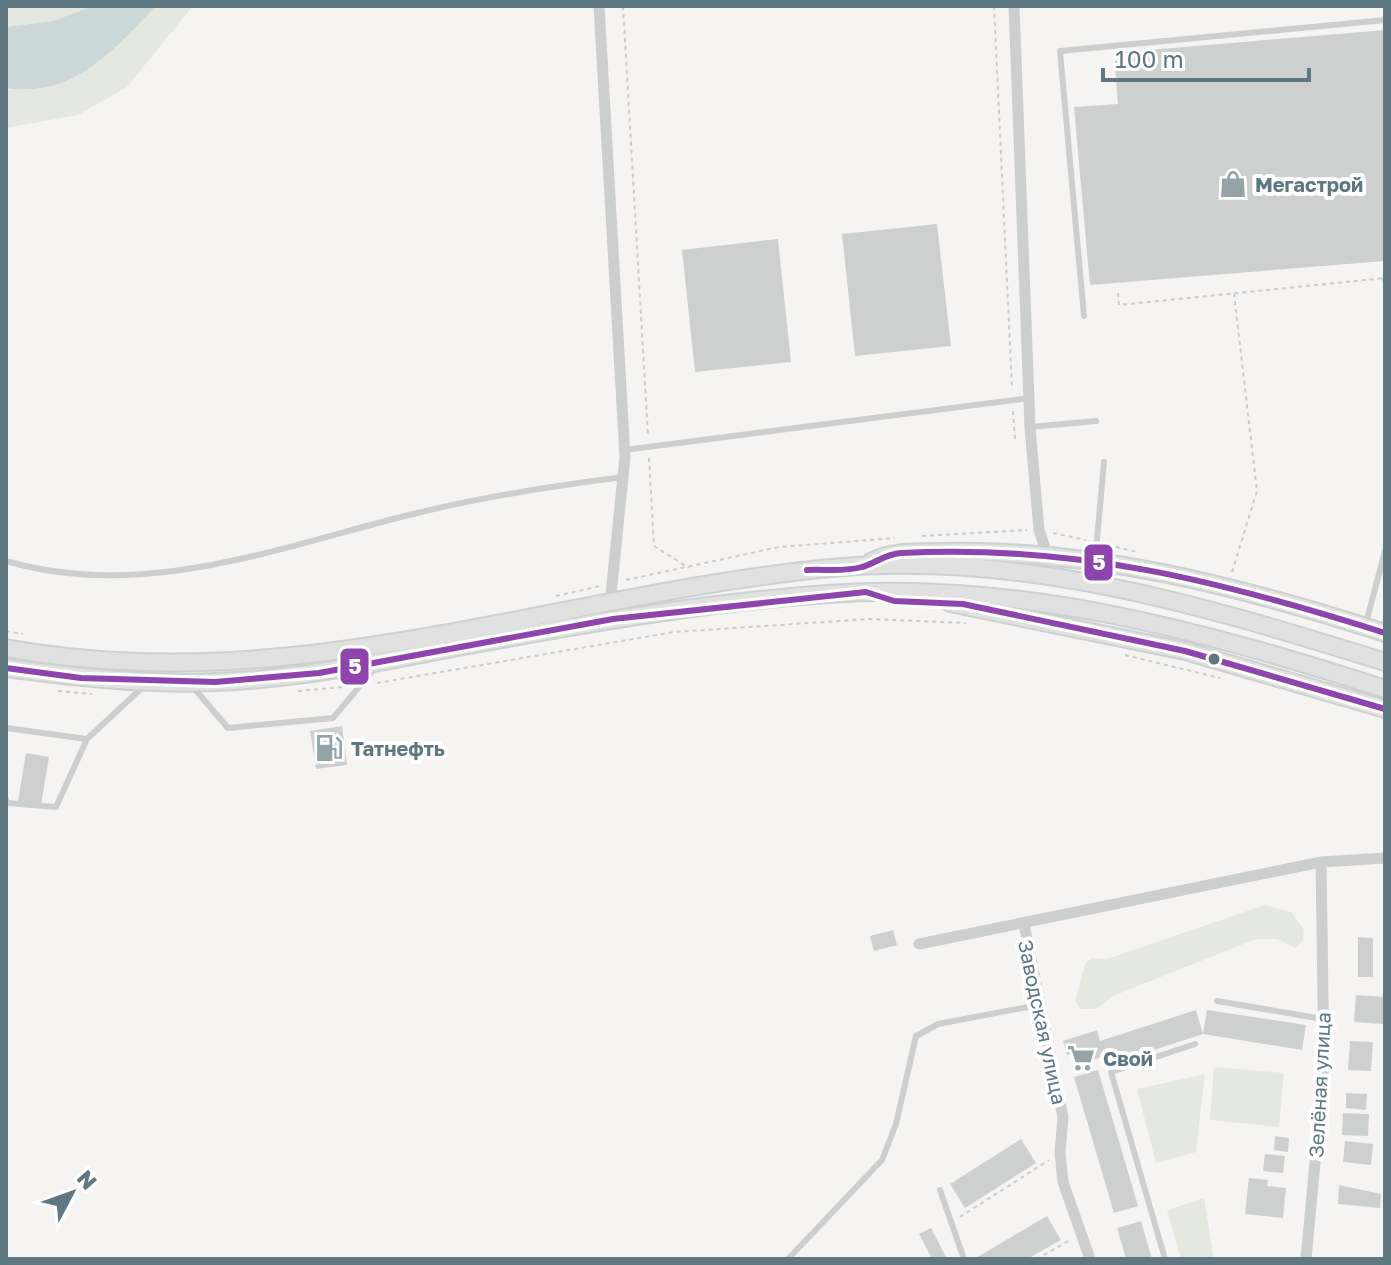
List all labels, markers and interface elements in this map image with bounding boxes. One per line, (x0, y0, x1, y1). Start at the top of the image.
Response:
scale bar (1103, 32, 1309, 82)
text: 100 m (1115, 44, 1184, 73)
shop icon: Мегастрой (1218, 169, 1248, 199)
place label: Мегастрой (1255, 172, 1363, 196)
line badge: 5 (1083, 543, 1114, 582)
text: 5 (1092, 548, 1106, 575)
line badge: 5 (339, 647, 370, 686)
unlabelled marker (1206, 651, 1222, 667)
text: 5 (348, 652, 362, 679)
fuel station icon: Татнефть (314, 733, 344, 763)
place label: Татнефть (351, 736, 445, 760)
street label: Заводская улица (1014, 937, 1072, 1107)
street label: Зелёная улица (1303, 1011, 1335, 1159)
supermarket icon: Свой (1066, 1043, 1096, 1073)
place label: Свой (1103, 1046, 1153, 1070)
north arrow (32, 1153, 112, 1233)
text: N (72, 1164, 103, 1195)

